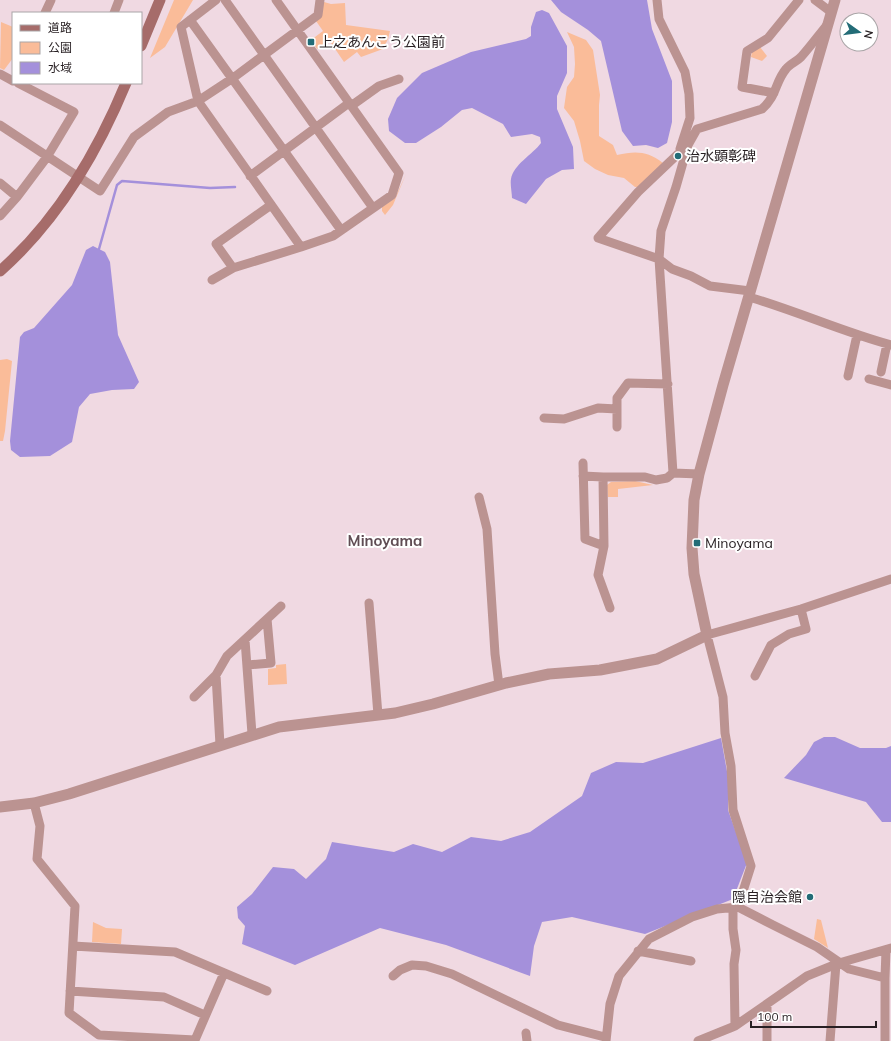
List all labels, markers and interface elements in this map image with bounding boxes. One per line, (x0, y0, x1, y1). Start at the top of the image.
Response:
legend (12, 12, 142, 84)
north arrow (839, 12, 879, 52)
text: 道路 (48, 20, 72, 35)
text: N (861, 29, 877, 40)
place label: 上之あんこう公園前 (319, 33, 445, 51)
marker: 上之あんこう公園前 (306, 37, 316, 47)
text: 公園 (48, 40, 72, 55)
text: 水域 (48, 60, 72, 75)
place label: 治水顕彰碑 (686, 147, 756, 165)
marker: 治水顕彰碑 (673, 151, 683, 161)
district label: Minoyama (348, 531, 422, 550)
place label: Minoyama (705, 534, 773, 552)
marker: Minoyama (692, 538, 702, 548)
place label: 隠自治会館 (732, 888, 802, 906)
marker: 隠自治会館 (805, 892, 815, 902)
scale bar (751, 1003, 876, 1029)
text: 100 m (757, 1009, 792, 1024)

